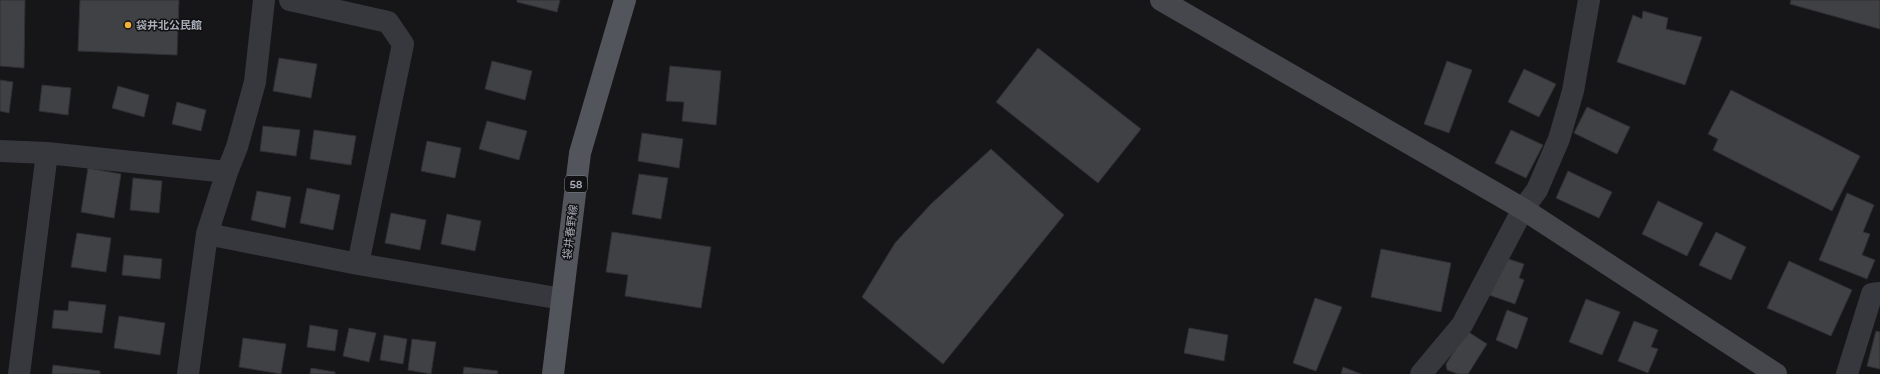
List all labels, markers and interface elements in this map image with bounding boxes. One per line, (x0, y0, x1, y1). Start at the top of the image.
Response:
place label: 袋井北公民館 (136, 19, 202, 32)
marker: 袋井北公民館 (123, 20, 133, 30)
road number: 58 (565, 176, 587, 192)
street label: 袋井春野線 (561, 204, 580, 260)

